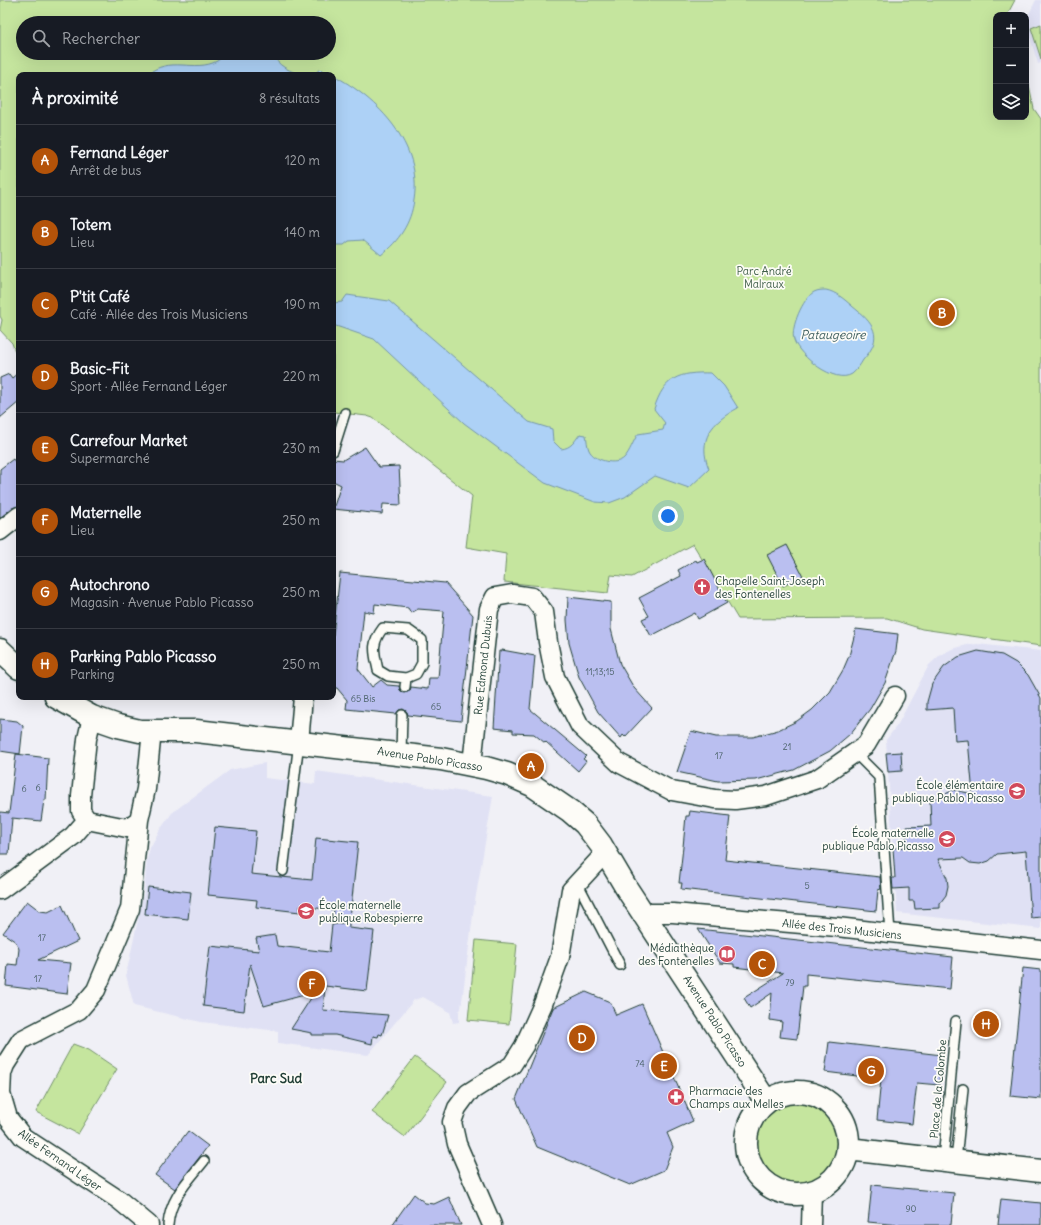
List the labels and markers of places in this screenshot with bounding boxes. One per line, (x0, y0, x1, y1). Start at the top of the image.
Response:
pin: B (929, 298, 955, 328)
place label: Chapelle Saint-Joseph des Fontenelles (715, 574, 825, 601)
church icon: Chapelle Saint-Joseph des Fontenelles (692, 577, 712, 597)
pin: A (518, 751, 544, 781)
place label: École élémentaire publique Pablo Picasso (892, 777, 1004, 805)
school or university icon: École élémentaire publique Pablo Picasso (1007, 781, 1027, 801)
place label: École maternelle publique Pablo Picasso (822, 825, 934, 853)
school or university icon: École maternelle publique Pablo Picasso (937, 829, 957, 849)
place label: École maternelle publique Robespierre (319, 897, 423, 925)
school or university icon: École maternelle publique Robespierre (296, 901, 316, 921)
place label: Médiathèque des Fontenelles (638, 941, 714, 968)
library icon: Médiathèque des Fontenelles (717, 944, 737, 964)
pin: C (749, 949, 775, 979)
pin: F (299, 969, 325, 999)
pin: H (973, 1009, 999, 1039)
pin: D (569, 1023, 595, 1053)
pin: E (651, 1051, 677, 1081)
pin: G (858, 1056, 884, 1086)
place label: Pharmacie des Champs aux Melles (689, 1084, 784, 1111)
pharmacy icon: Pharmacie des Champs aux Melles (666, 1087, 686, 1107)

